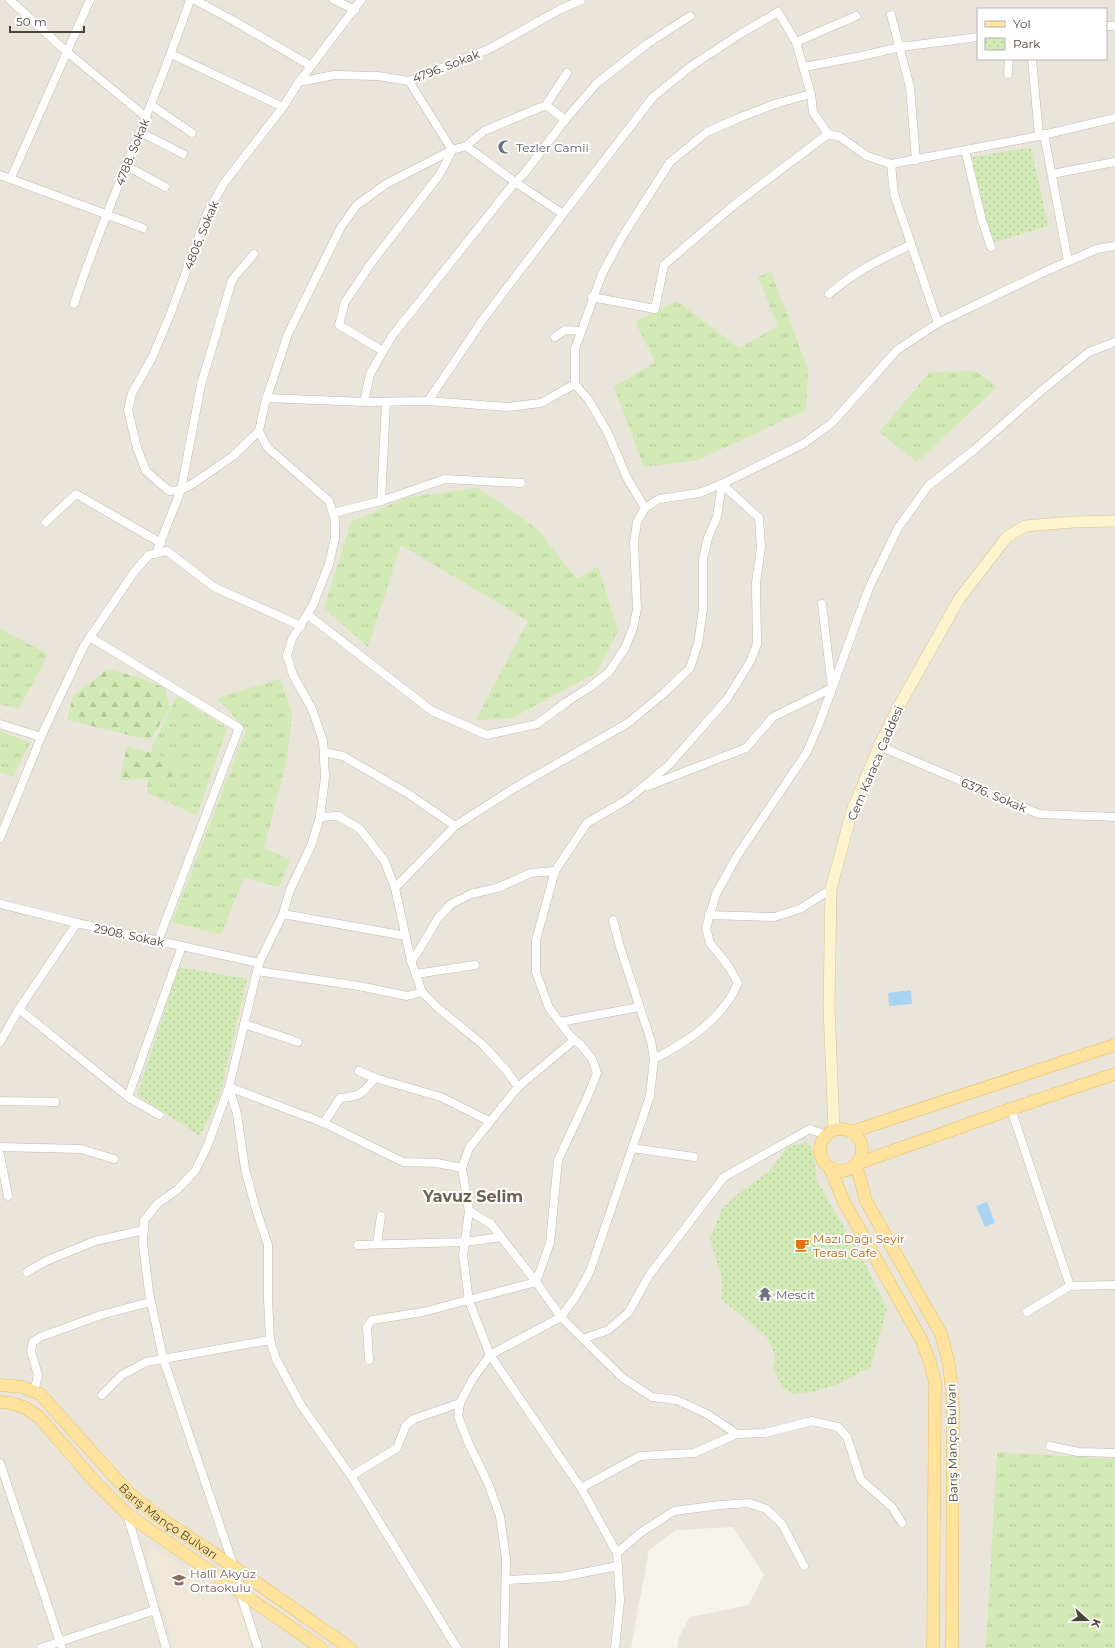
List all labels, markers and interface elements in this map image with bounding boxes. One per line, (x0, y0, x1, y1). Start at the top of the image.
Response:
scale bar (10, 8, 84, 34)
legend (977, 8, 1107, 60)
text: 50 m (16, 14, 47, 29)
text: Yol (1013, 16, 1031, 31)
text: Park (1013, 36, 1041, 51)
street label: 4796. Sokak (410, 46, 483, 86)
street label: 4788. Sokak (112, 115, 153, 188)
mosque icon: Tezler Camii (497, 139, 513, 155)
place label: Tezler Camii (516, 140, 589, 155)
street label: 4806. Sokak (180, 198, 222, 272)
street label: Cem Karaca Caddesi (844, 703, 906, 823)
street label: 6376. Sokak (959, 774, 1030, 816)
street label: 2908. Sokak (92, 920, 166, 950)
district label: Yavuz Selim (422, 1187, 523, 1206)
place label: Mazı Dağı Seyir Terası Cafe (813, 1231, 905, 1260)
cafe icon: Mazı Dağı Seyir Terası Cafe (794, 1237, 810, 1253)
temple icon: Mescit (757, 1286, 773, 1302)
place label: Mescit (776, 1287, 815, 1302)
street label: Barış Manço Bulvarı (943, 1384, 961, 1502)
street label: Barış Manço Bulvarı (116, 1480, 221, 1562)
place label: Halil Akyüz Ortaokulu (190, 1566, 256, 1595)
school or university icon: Halil Akyüz Ortaokulu (171, 1572, 187, 1588)
north arrow (1067, 1600, 1107, 1640)
text: K (1088, 1617, 1104, 1631)

